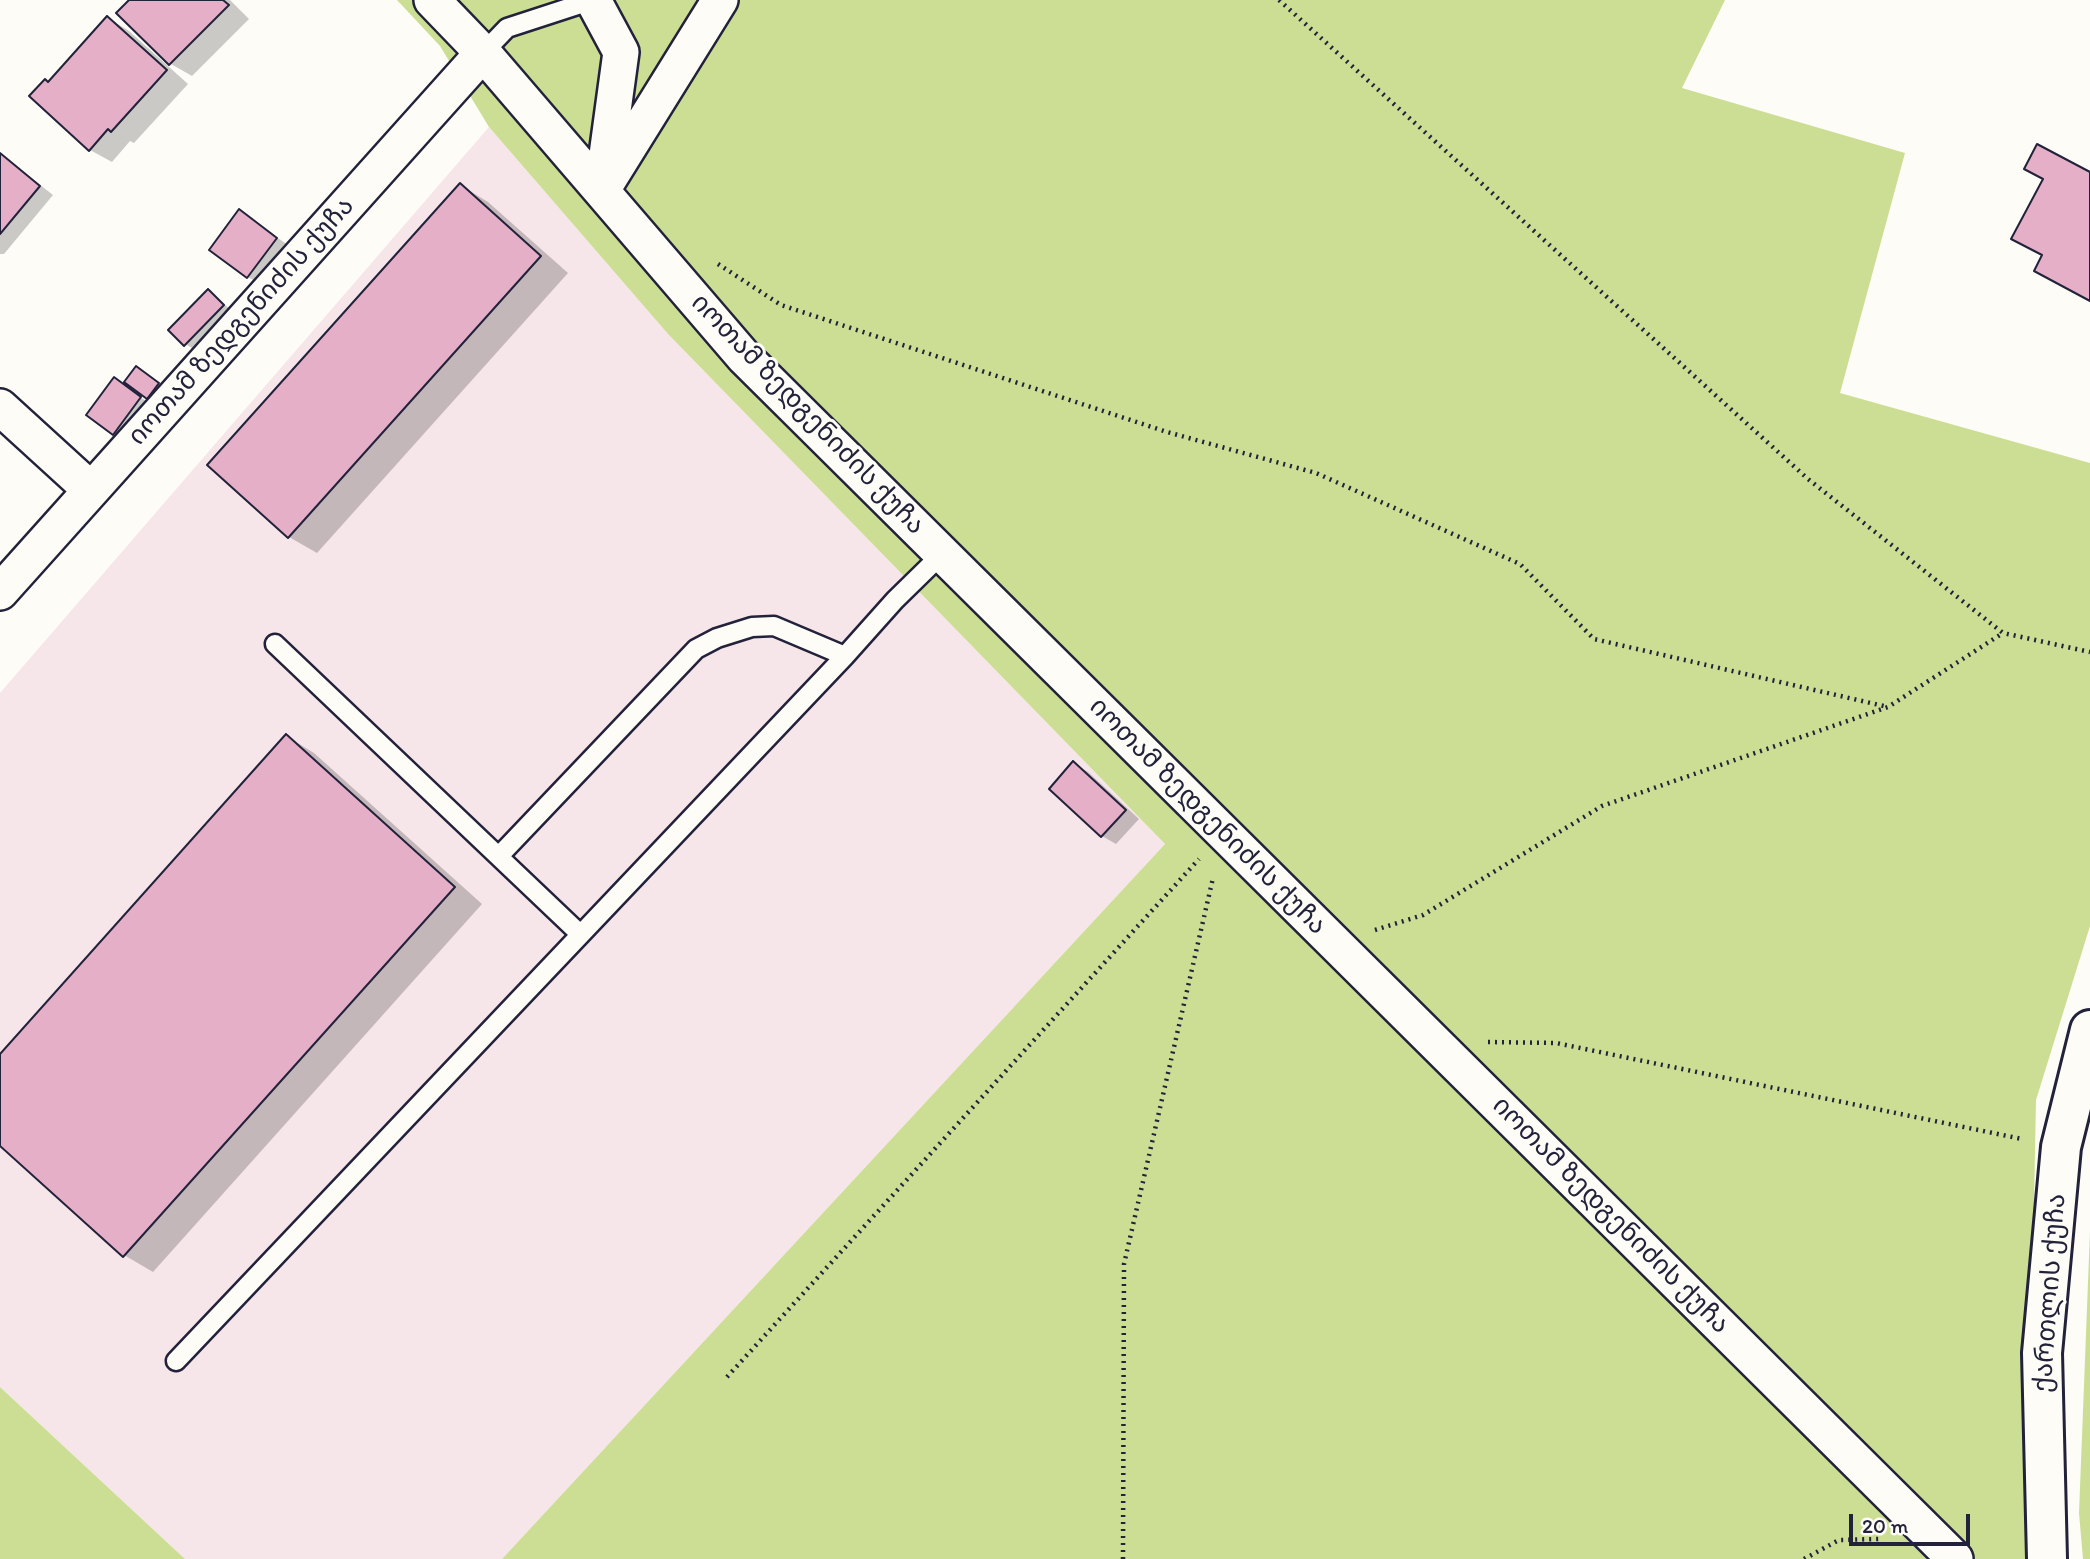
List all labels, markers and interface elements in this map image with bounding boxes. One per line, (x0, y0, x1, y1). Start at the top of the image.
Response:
street label: იოთამ ზედგენიძის ქუჩა (123, 192, 361, 452)
street label: იოთამ ზედგენიძის ქუჩა (684, 288, 930, 542)
street label: იოთამ ზედგენიძის ქუჩა (1082, 692, 1332, 942)
street label: იოთამ ზედგენიძის ქუჩა (1485, 1091, 1735, 1341)
street label: ქართლის ქუჩა (2029, 1193, 2073, 1393)
scale bar (1852, 1500, 1973, 1544)
text: 20 m (1862, 1513, 1908, 1538)

